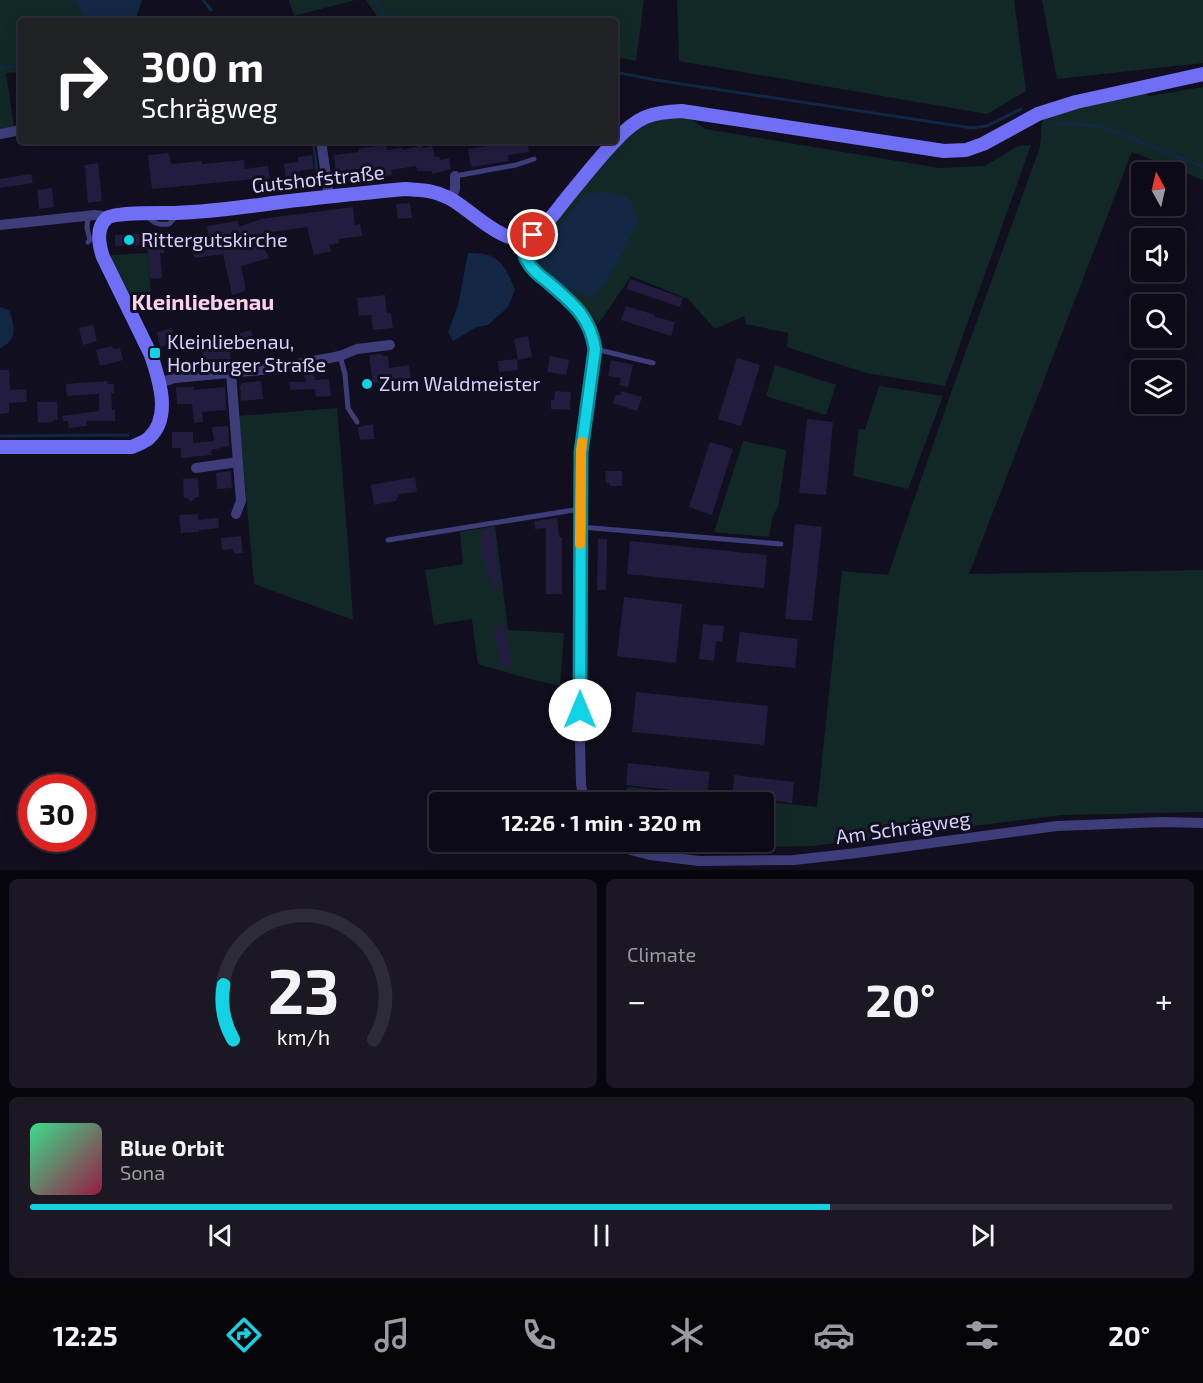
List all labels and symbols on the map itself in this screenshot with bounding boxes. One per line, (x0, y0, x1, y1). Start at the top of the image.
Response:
street label: Gutshofstraße (250, 159, 385, 197)
north arrow (1131, 162, 1185, 216)
pin (507, 209, 558, 260)
place label: Rittergutskirche (141, 227, 288, 251)
marker: Rittergutskirche (122, 233, 136, 247)
district label: Kleinliebenau (132, 288, 274, 314)
place label: Kleinliebenau, Horburger Straße (167, 329, 326, 376)
marker: Kleinliebenau, Horburger Straße (148, 346, 162, 360)
place label: Zum Waldmeister (379, 371, 540, 395)
marker: Zum Waldmeister (360, 377, 374, 391)
position arrow (548, 678, 612, 742)
speed limit sign: 30 (18, 774, 96, 852)
street label: Am Schrägweg (834, 806, 972, 848)

